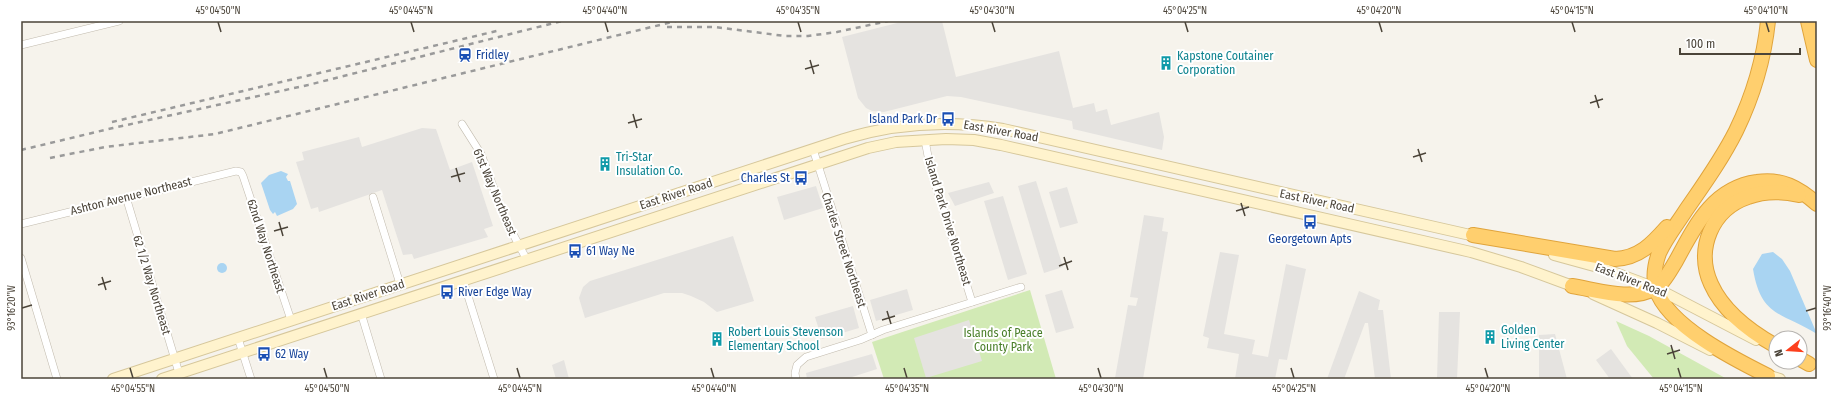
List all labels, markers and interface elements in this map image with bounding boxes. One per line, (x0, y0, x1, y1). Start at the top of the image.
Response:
text: 45°04'50"N (195, 5, 241, 17)
text: 45°04'45"N (389, 5, 433, 17)
text: 45°04'40"N (583, 5, 627, 17)
text: 45°04'35"N (776, 5, 820, 17)
text: 45°04'30"N (970, 5, 1014, 17)
text: 45°04'25"N (1163, 5, 1207, 17)
text: 45°04'20"N (1357, 5, 1401, 17)
text: 45°04'15"N (1550, 5, 1594, 17)
text: 45°04'10"N (1744, 5, 1788, 17)
scale bar (1680, 30, 1800, 56)
text: 100 m (1686, 37, 1715, 51)
station icon: Fridley (457, 47, 473, 63)
place label: Fridley (476, 48, 509, 62)
place label: Kapstone Coutainer Corporation (1177, 49, 1274, 77)
building icon: Kapstone Coutainer Corporation (1158, 55, 1174, 71)
bus stop icon: Island Park Dr (940, 111, 956, 127)
place label: Island Park Dr (869, 112, 938, 126)
street label: East River Road (962, 118, 1040, 144)
street label: 61st Way Northeast (470, 146, 520, 238)
place label: Tri-Star Insulation Co. (616, 150, 683, 178)
street label: Island Park Drive Northeast (922, 155, 974, 287)
building icon: Tri-Star Insulation Co. (597, 156, 613, 172)
bus stop icon: Charles St (793, 170, 809, 186)
place label: Charles St (741, 171, 790, 185)
street label: Ashton Avenue Northeast (69, 174, 193, 218)
street label: East River Road (638, 176, 714, 212)
street label: East River Road (1278, 186, 1356, 216)
street label: Charles Street Northeast (819, 191, 869, 309)
street label: 62nd Way Northeast (244, 197, 288, 295)
bus stop icon: Georgetown Apts (1302, 214, 1318, 230)
place label: Georgetown Apts (1268, 232, 1352, 246)
street label: 62 1/2 Way Northeast (130, 234, 174, 336)
bus stop icon: 61 Way Ne (567, 243, 583, 259)
place label: 61 Way Ne (586, 244, 635, 258)
street label: East River Road (1593, 260, 1669, 300)
street label: East River Road (330, 277, 406, 313)
bus stop icon: River Edge Way (439, 284, 455, 300)
text: 93°16'20"W (6, 285, 18, 331)
place label: River Edge Way (458, 285, 532, 299)
text: 93°16'40"W (1822, 285, 1834, 331)
place label: Golden Living Center (1501, 323, 1565, 351)
place label: Robert Louis Stevenson Elementary School (728, 325, 843, 353)
park label: Islands of Peace County Park (963, 326, 1043, 354)
building icon: Golden Living Center (1482, 329, 1498, 345)
north arrow (1768, 330, 1808, 370)
building icon: Robert Louis Stevenson Elementary School (709, 331, 725, 347)
bus stop icon: 62 Way (256, 346, 272, 362)
place label: 62 Way (275, 347, 309, 361)
text: N (1772, 348, 1786, 358)
text: 45°04'55"N (111, 383, 155, 395)
text: 45°04'50"N (304, 383, 350, 395)
text: 45°04'45"N (498, 383, 542, 395)
text: 45°04'40"N (692, 383, 736, 395)
text: 45°04'35"N (885, 383, 929, 395)
text: 45°04'30"N (1079, 383, 1123, 395)
text: 45°04'25"N (1272, 383, 1316, 395)
text: 45°04'20"N (1466, 383, 1510, 395)
text: 45°04'15"N (1659, 383, 1703, 395)

